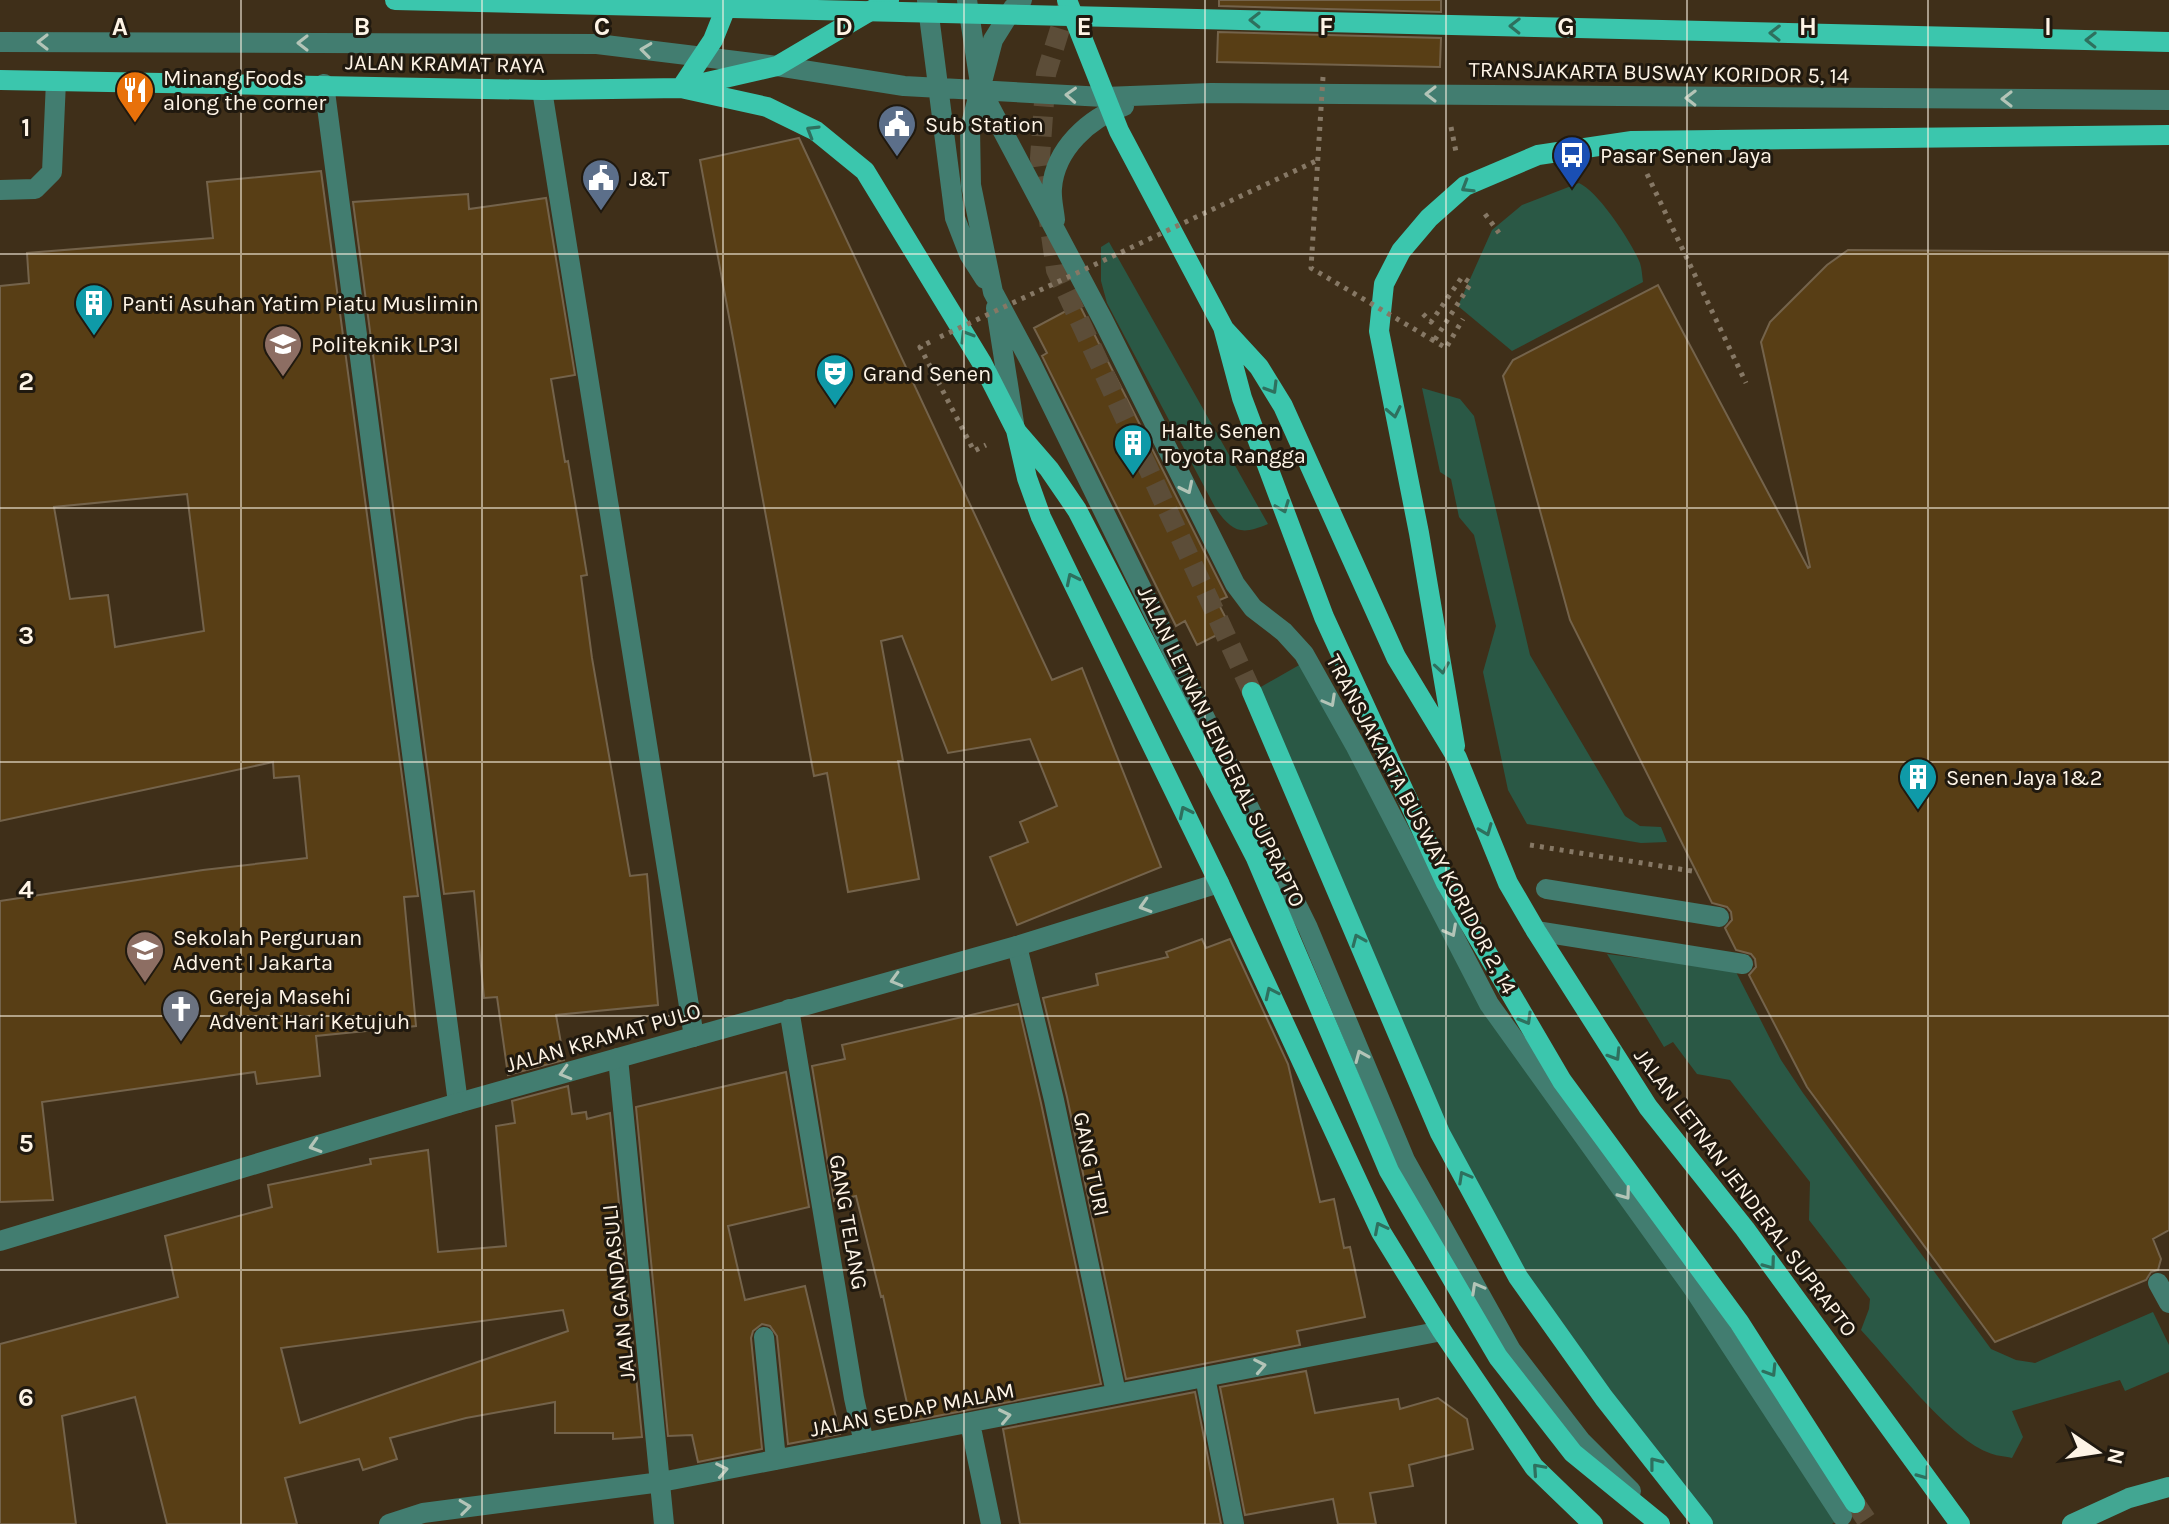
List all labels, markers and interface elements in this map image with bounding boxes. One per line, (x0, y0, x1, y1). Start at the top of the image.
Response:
text: A (112, 11, 128, 42)
text: B (354, 11, 370, 42)
text: C (594, 11, 610, 42)
text: D (835, 11, 853, 42)
text: E (1076, 11, 1092, 42)
one-way arrow (1248, 11, 1261, 29)
text: F (1319, 11, 1333, 42)
text: G (1557, 11, 1575, 42)
text: H (1799, 11, 1817, 42)
text: I (2044, 11, 2052, 42)
one-way arrow (1508, 18, 1521, 35)
one-way arrow (1768, 24, 1781, 41)
one-way arrow (2084, 32, 2097, 49)
one-way arrow (36, 33, 49, 51)
one-way arrow (296, 34, 309, 52)
one-way arrow (639, 41, 652, 58)
street label: JALAN KRAMAT RAYA (345, 49, 545, 79)
street label: TRANSJAKARTA BUSWAY KORIDOR 5, 14 (1469, 57, 1849, 89)
place label: Minang Foods along the corner (163, 65, 326, 116)
restaurant icon: Minang Foods along the corner (114, 69, 156, 124)
one-way arrow (1424, 85, 1437, 103)
one-way arrow (1064, 87, 1077, 104)
one-way arrow (1684, 89, 1697, 107)
one-way arrow (2000, 90, 2013, 108)
public building icon: Sub Station (876, 103, 918, 158)
text: 1 (21, 112, 31, 143)
place label: Sub Station (925, 112, 1044, 138)
one-way arrow (807, 126, 821, 141)
bus stop icon: Pasar Senen Jaya (1551, 134, 1593, 189)
place label: Pasar Senen Jaya (1600, 143, 1772, 169)
public building icon: J&T (580, 157, 622, 212)
place label: J&T (629, 166, 669, 192)
one-way arrow (1462, 177, 1476, 192)
building icon: Panti Asuhan Yatim Piatu Muslimin (73, 282, 115, 337)
place label: Panti Asuhan Yatim Piatu Muslimin (122, 291, 479, 317)
school or university icon: Politeknik LP3I (262, 323, 304, 378)
one-way arrow (960, 330, 976, 345)
place label: Politeknik LP3I (311, 332, 459, 358)
theatre icon: Grand Senen (814, 352, 856, 407)
place label: Grand Senen (863, 361, 991, 387)
text: 2 (18, 366, 34, 397)
one-way arrow (1262, 379, 1278, 393)
one-way arrow (1385, 405, 1402, 419)
place label: Halte Senen Toyota Rangga (1161, 418, 1306, 469)
building icon: Halte Senen Toyota Rangga (1112, 422, 1154, 477)
one-way arrow (1178, 479, 1193, 494)
one-way arrow (1273, 499, 1290, 513)
one-way arrow (1066, 572, 1082, 587)
street label: JALAN LETNAN JENDERAL SUPRAPTO (1132, 581, 1310, 911)
text: 3 (18, 620, 34, 651)
street label: TRANSJAKARTA BUSWAY KORIDOR 2, 14 (1320, 650, 1522, 999)
one-way arrow (1432, 661, 1449, 675)
one-way arrow (1321, 692, 1336, 707)
building icon: Senen Jaya 1&2 (1897, 756, 1939, 811)
place label: Senen Jaya 1&2 (1946, 765, 2102, 791)
one-way arrow (1179, 806, 1195, 821)
one-way arrow (1476, 822, 1493, 836)
text: 4 (18, 874, 34, 905)
one-way arrow (1139, 897, 1152, 913)
one-way arrow (1441, 923, 1456, 937)
place label: Sekolah Perguruan Advent I Jakarta (173, 925, 362, 976)
school or university icon: Sekolah Perguruan Advent I Jakarta (124, 929, 166, 984)
one-way arrow (1351, 934, 1367, 948)
one-way arrow (889, 971, 903, 987)
place label: Gereja Masehi Advent Hari Ketujuh (209, 984, 410, 1035)
one-way arrow (1265, 987, 1281, 1001)
church icon: Gereja Masehi Advent Hari Ketujuh (160, 988, 202, 1043)
street label: JALAN KRAMAT PULO (503, 998, 704, 1078)
one-way arrow (1517, 1010, 1532, 1025)
street label: JALAN LETNAN JENDERAL SUPRAPTO (1628, 1043, 1862, 1342)
one-way arrow (1605, 1047, 1620, 1061)
one-way arrow (1355, 1050, 1371, 1064)
one-way arrow (558, 1064, 572, 1080)
street label: GANG TURI (1067, 1110, 1115, 1219)
text: 5 (18, 1128, 34, 1159)
one-way arrow (309, 1137, 322, 1153)
street label: GANG TELANG (823, 1153, 873, 1292)
one-way arrow (1458, 1171, 1473, 1186)
one-way arrow (1615, 1185, 1630, 1199)
street label: JALAN GANDASULI (597, 1203, 641, 1383)
one-way arrow (1375, 1222, 1390, 1237)
one-way arrow (1760, 1255, 1775, 1270)
one-way arrow (1471, 1282, 1487, 1297)
one-way arrow (1253, 1358, 1266, 1375)
one-way arrow (1761, 1363, 1776, 1377)
street label: JALAN SEDAP MALAM (808, 1377, 1017, 1443)
text: 6 (18, 1382, 34, 1413)
one-way arrow (998, 1408, 1011, 1425)
north arrow (2057, 1412, 2137, 1492)
text: N (2101, 1446, 2130, 1467)
one-way arrow (1650, 1457, 1664, 1472)
one-way arrow (715, 1463, 729, 1480)
one-way arrow (1533, 1464, 1547, 1479)
one-way arrow (1914, 1465, 1928, 1479)
one-way arrow (459, 1499, 472, 1516)

